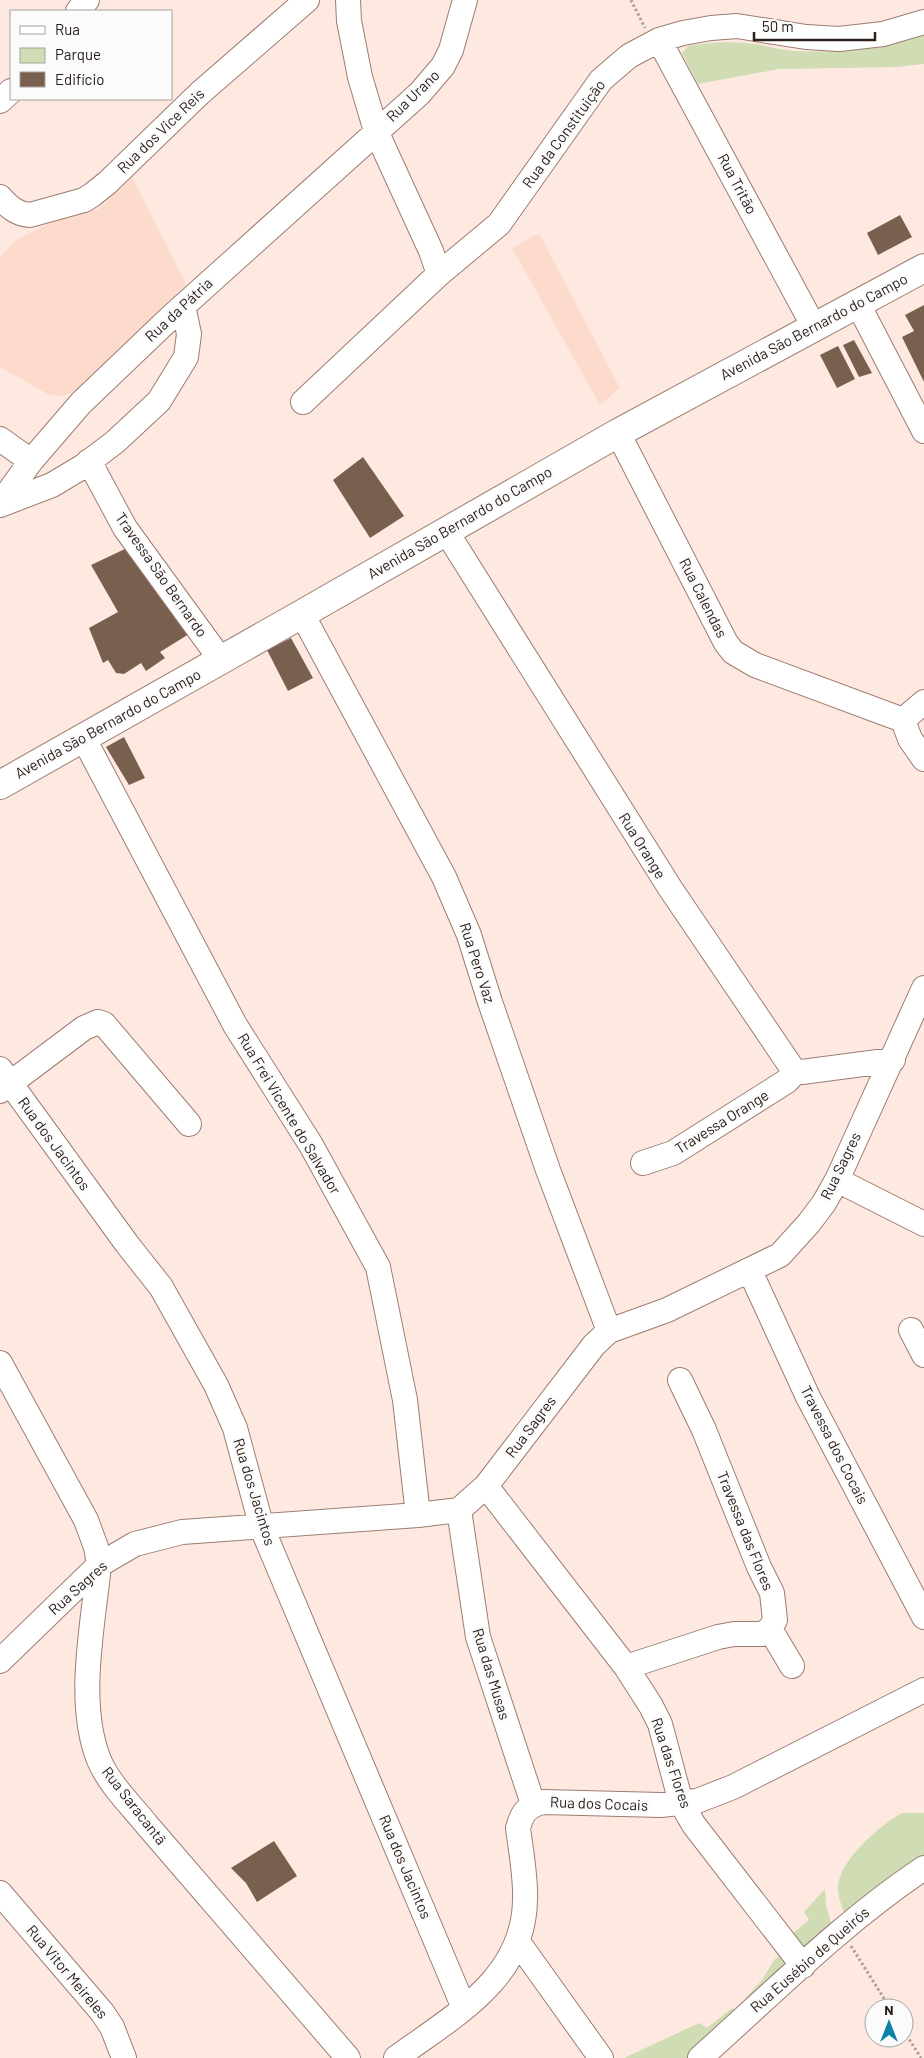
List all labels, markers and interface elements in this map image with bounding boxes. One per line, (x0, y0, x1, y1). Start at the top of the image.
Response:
legend (10, 10, 172, 100)
scale bar (754, 10, 875, 42)
text: 50 m (762, 17, 794, 35)
text: Rua (55, 20, 80, 38)
text: Parque (55, 45, 101, 63)
street label: Rua Urano (382, 66, 443, 125)
text: Edifício (55, 70, 104, 88)
street label: Rua da Constituição (518, 76, 609, 191)
street label: Rua dos Vice Reis (113, 84, 208, 176)
street label: Rua Tritão (714, 150, 761, 217)
street label: Avenida São Bernardo do Campo (717, 269, 910, 383)
street label: Rua da Pátria (141, 273, 216, 345)
street label: Avenida São Bernardo do Campo (364, 462, 555, 582)
street label: Travessa São Bernardo (112, 509, 212, 640)
street label: Rua Calendas (676, 555, 732, 640)
street label: Avenida São Bernardo do Campo (11, 664, 204, 782)
street label: Rua Orange (615, 809, 670, 882)
street label: Rua Pero Vaz (456, 920, 500, 1005)
street label: Rua Frei Vicente do Salvador (235, 1030, 345, 1198)
street label: Travessa Orange (671, 1085, 772, 1157)
street label: Rua dos Jacintos (15, 1093, 95, 1194)
street label: Rua Sagres (816, 1129, 864, 1202)
street label: Travessa dos Cocais (797, 1382, 873, 1507)
street label: Rua Sagres (501, 1392, 559, 1461)
street label: Rua dos Jacintos (230, 1436, 280, 1547)
street label: Travessa das Flores (714, 1468, 778, 1593)
street label: Rua Sagres (44, 1556, 110, 1618)
street label: Rua das Musas (469, 1626, 514, 1722)
street label: Rua das Flores (648, 1715, 696, 1810)
street label: Rua Saracantã (99, 1763, 171, 1848)
street label: Rua dos Cocais (550, 1792, 648, 1814)
street label: Rua dos Jacintos (376, 1812, 436, 1921)
street label: Rua Eusébio de Queirós (746, 1903, 873, 2016)
street label: Rua Vitor Meireles (23, 1921, 112, 2022)
north arrow (864, 1998, 914, 2048)
text: N (884, 2001, 894, 2018)

